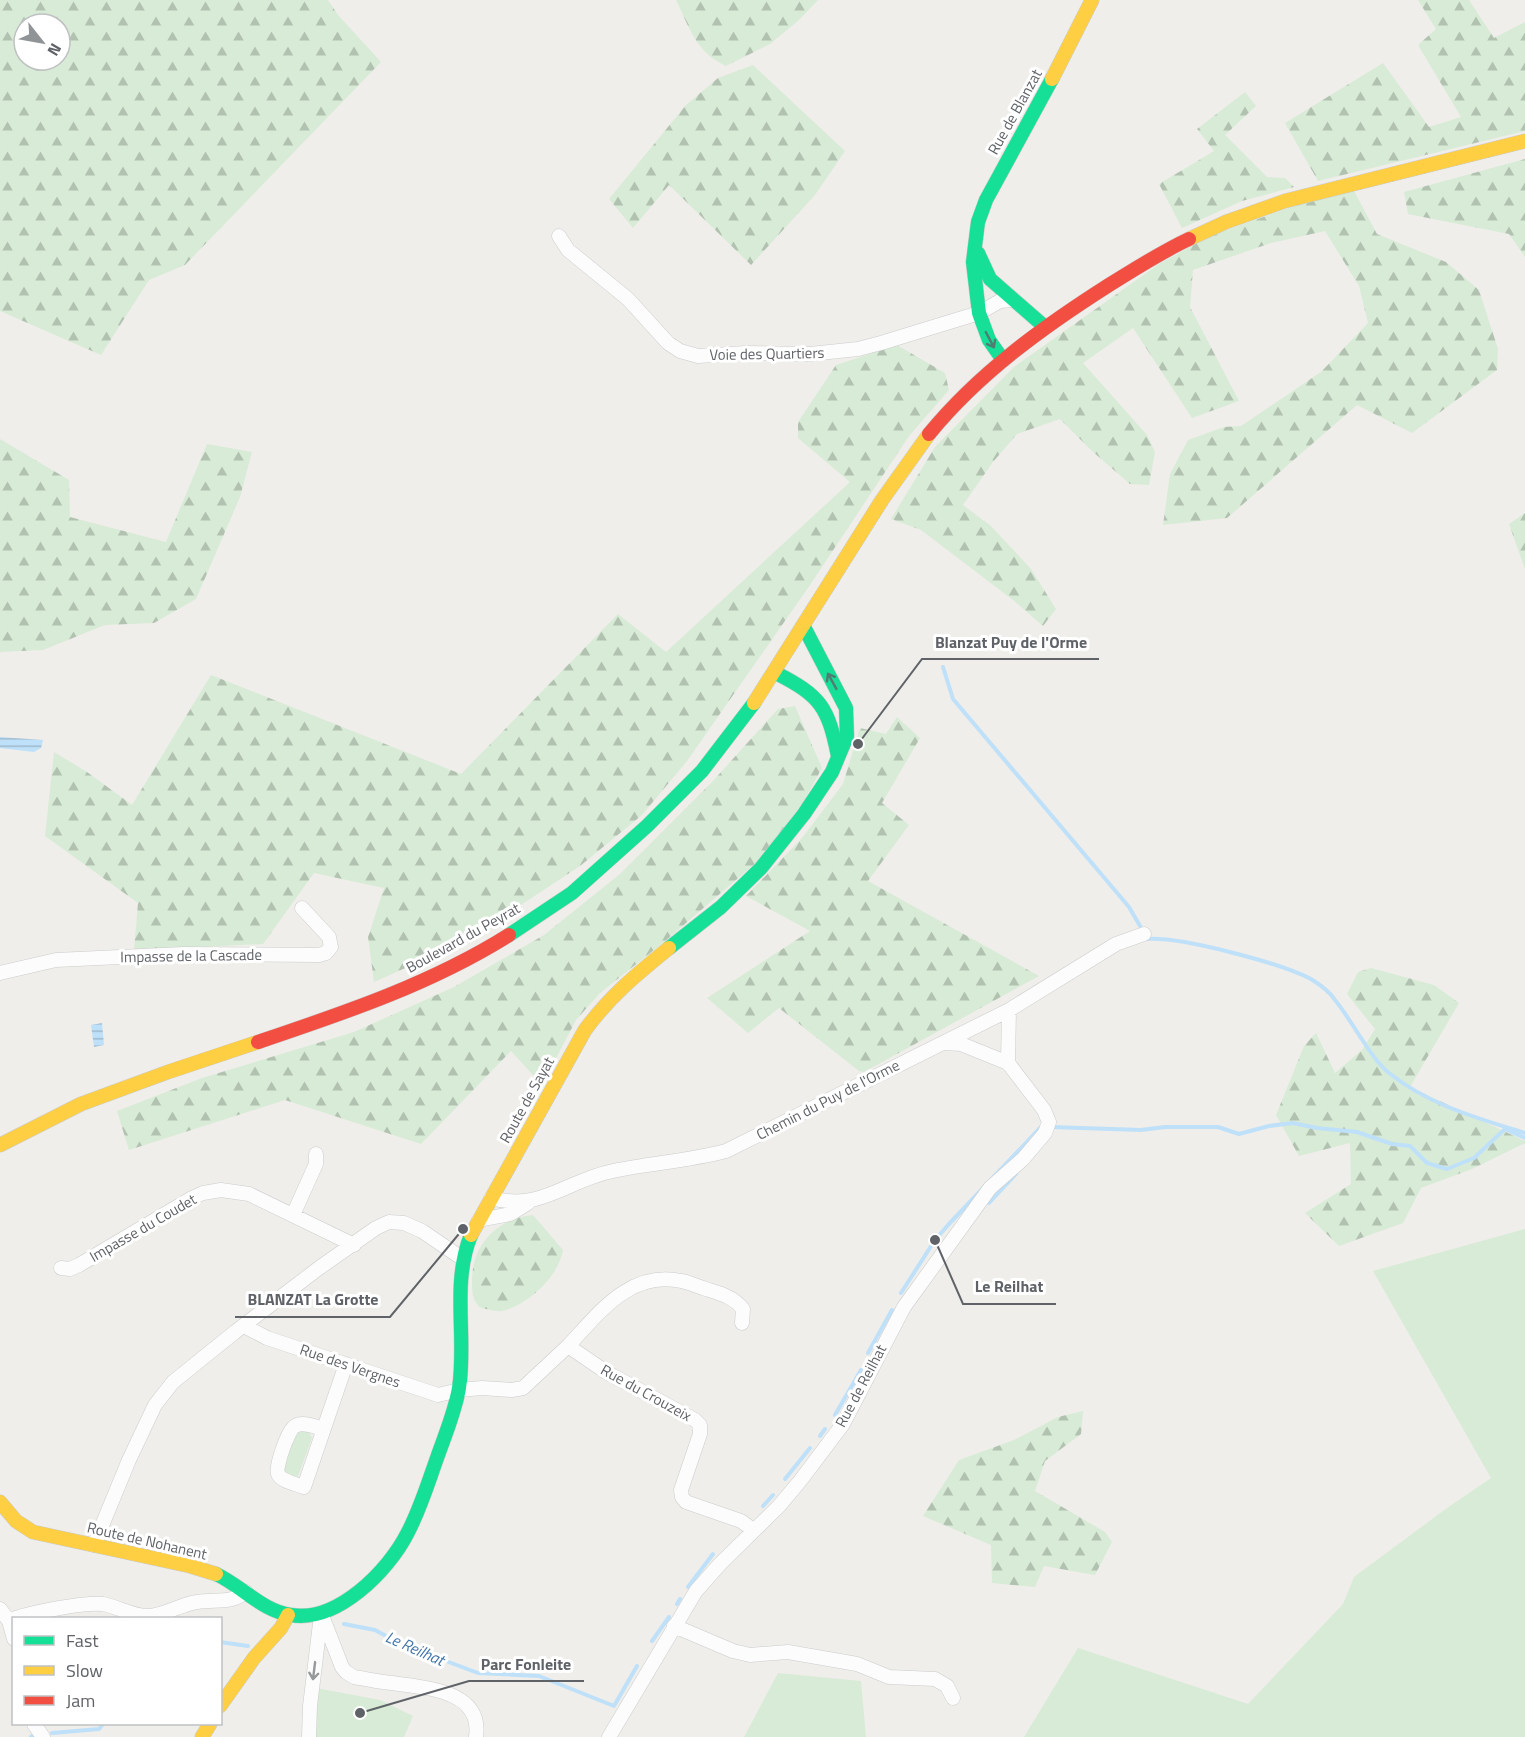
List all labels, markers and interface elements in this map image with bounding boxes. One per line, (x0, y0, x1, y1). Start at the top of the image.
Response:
north arrow (12, 12, 72, 72)
text: N (42, 39, 68, 61)
street label: Rue de Blanzat (982, 64, 1048, 159)
one-way arrow (985, 330, 996, 348)
street label: Voie des Quartiers (709, 341, 825, 366)
callout: Blanzat Puy de l'Orme (922, 625, 1099, 659)
text: Blanzat Puy de l'Orme (935, 630, 1087, 654)
one-way arrow (826, 673, 838, 690)
street label: Boulevard du Peyrat (401, 896, 525, 979)
street label: Impasse de la Cascade (120, 943, 262, 968)
street label: Route de Sayat (493, 1052, 560, 1147)
street label: Chemin du Puy de l'Orme (752, 1053, 903, 1146)
street label: Impasse du Coudet (85, 1187, 201, 1268)
callout: Le Reilhat (963, 1270, 1056, 1304)
text: Le Reilhat (975, 1274, 1043, 1298)
callout: BLANZAT La Grotte (235, 1283, 390, 1317)
text: BLANZAT La Grotte (248, 1287, 378, 1311)
street label: Rue des Vergnes (297, 1338, 404, 1394)
street label: Rue de Reilhat (829, 1340, 892, 1431)
street label: Rue du Crouzeix (597, 1358, 696, 1427)
street label: Route de Nohanent (85, 1516, 210, 1566)
legend (12, 1617, 222, 1725)
water label: Le Reilhat (382, 1624, 450, 1672)
text: Fast (66, 1627, 99, 1654)
callout: Parc Fonleite (469, 1647, 584, 1681)
text: Parc Fonleite (481, 1652, 571, 1676)
text: Slow (66, 1657, 103, 1684)
one-way arrow (309, 1661, 320, 1680)
text: Jam (66, 1687, 95, 1714)

